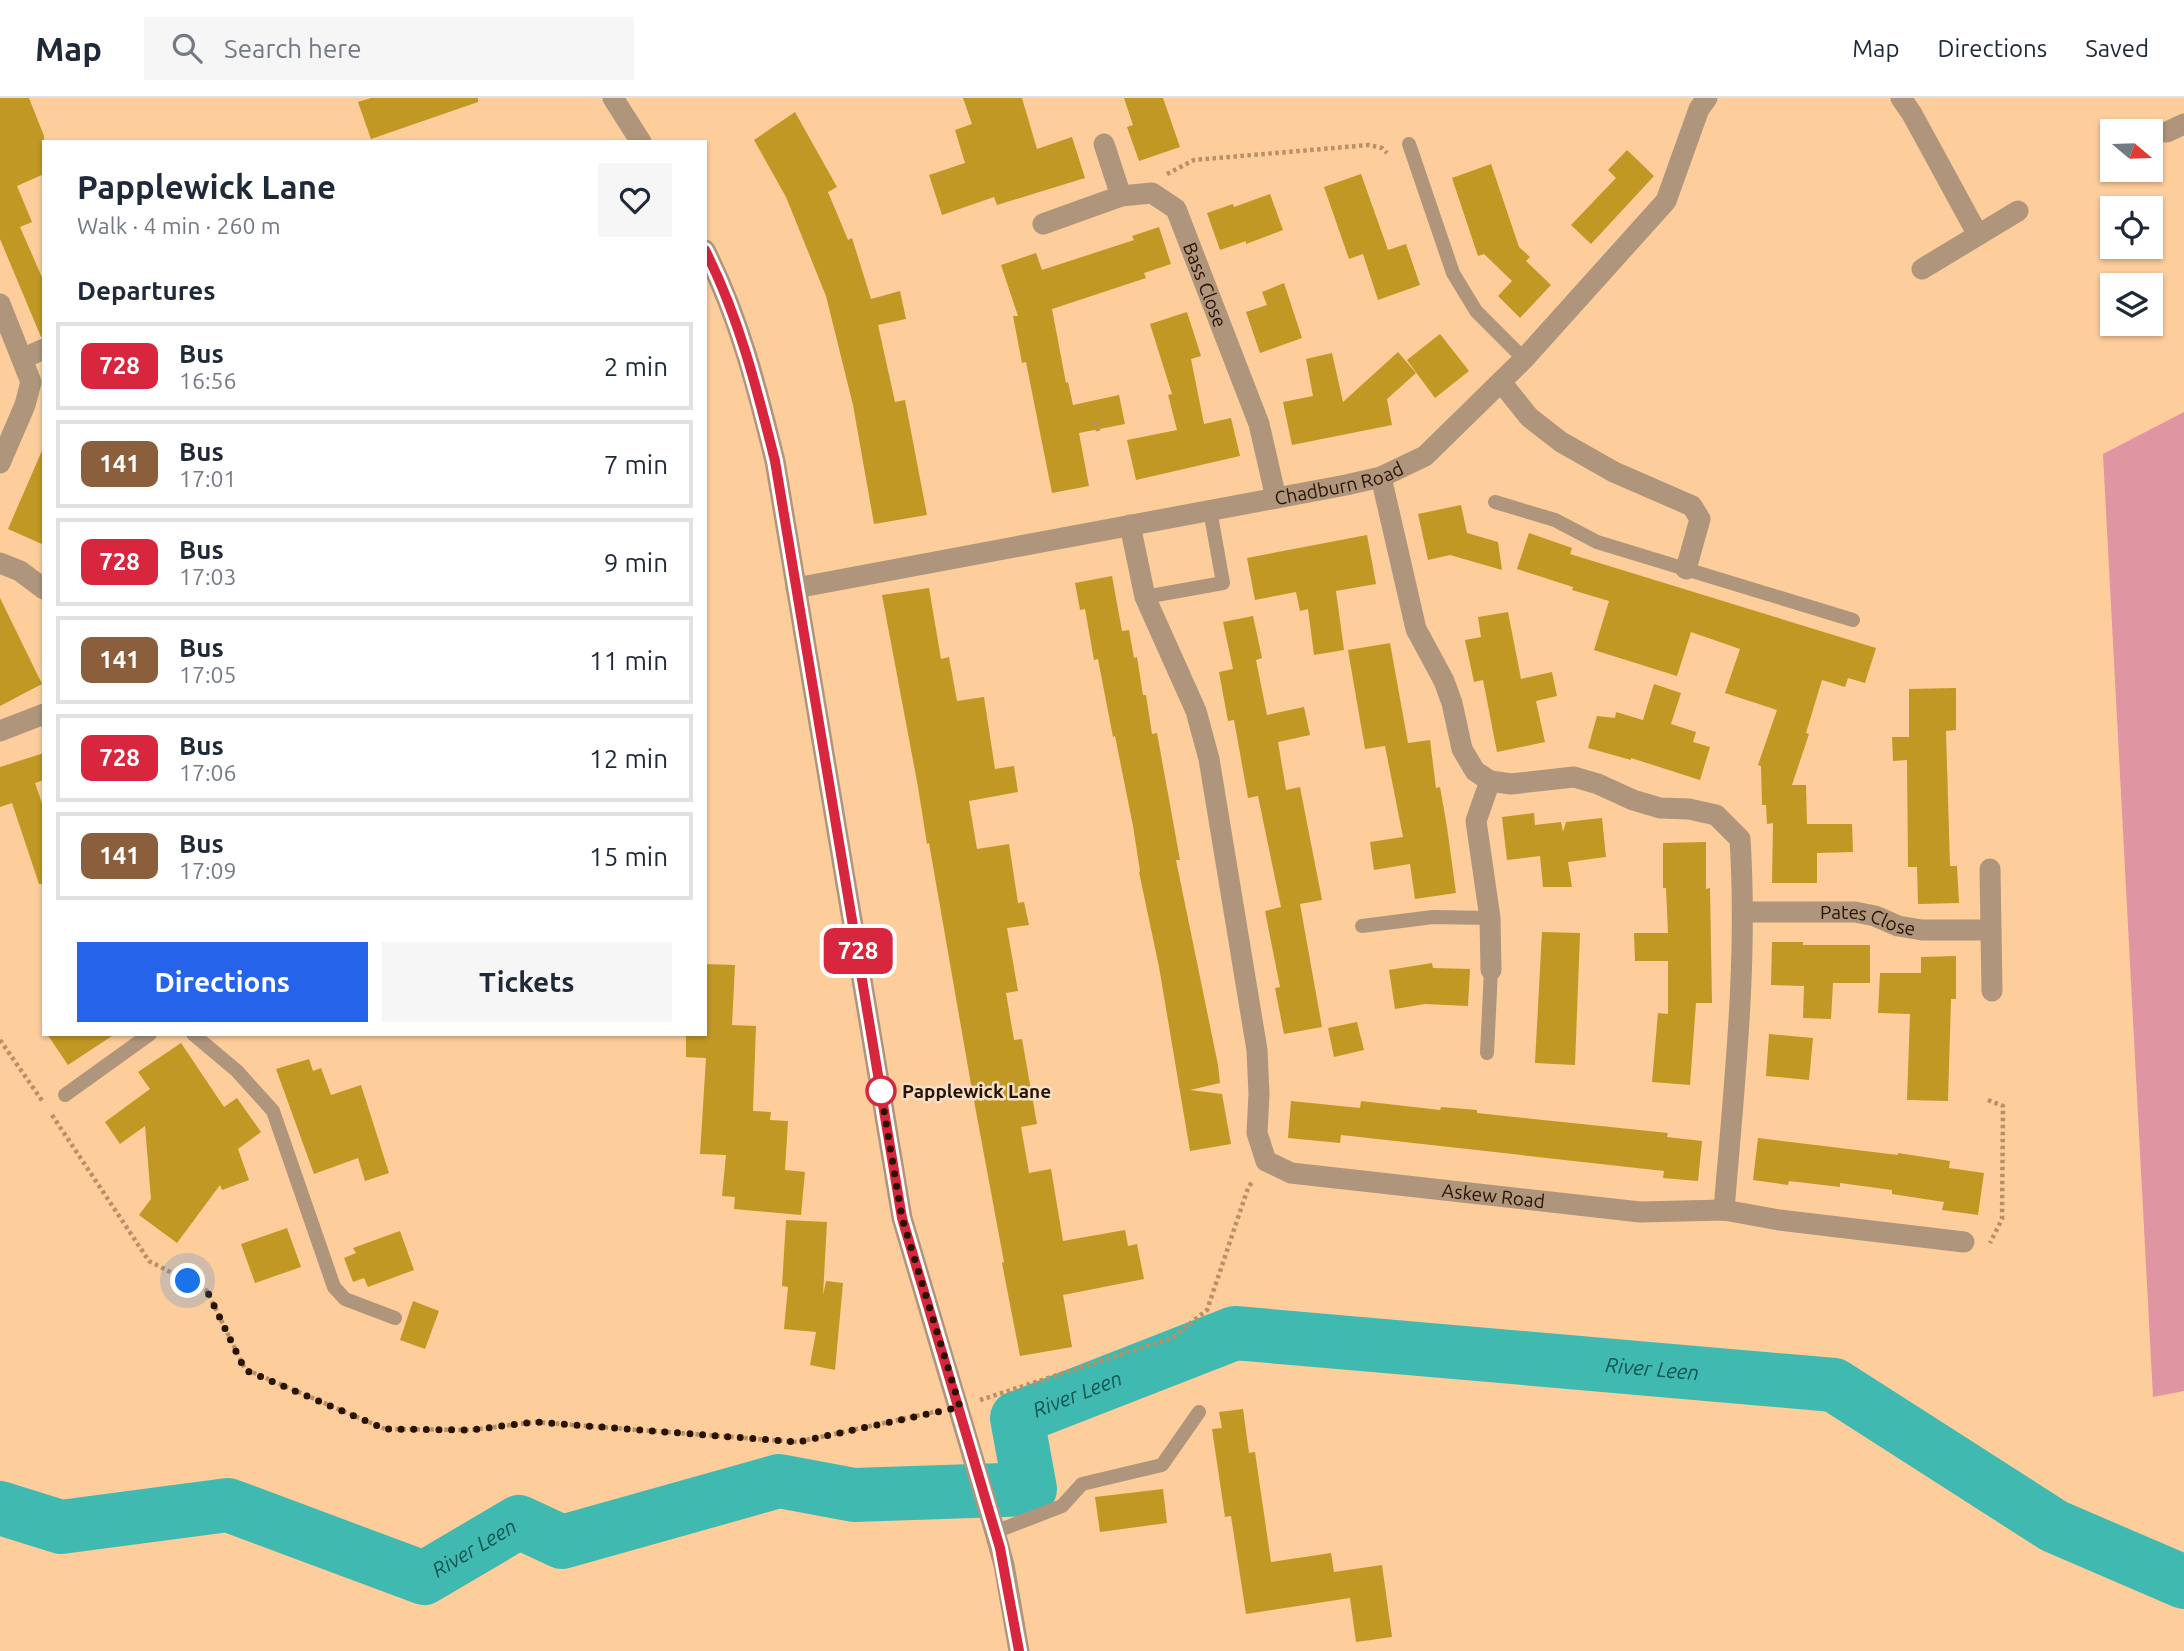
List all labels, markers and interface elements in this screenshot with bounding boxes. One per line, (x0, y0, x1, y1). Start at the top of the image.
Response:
search box (144, 17, 634, 80)
icon: search (168, 29, 206, 67)
text: Map (35, 30, 102, 67)
text: Search here (224, 34, 362, 63)
text: Map (1852, 35, 1899, 62)
text: Directions (1937, 35, 2047, 62)
text: Saved (2085, 35, 2149, 62)
north arrow (2100, 119, 2163, 182)
map controls (2100, 119, 2163, 336)
button: heart (598, 163, 672, 237)
text: Papplewick Lane (77, 168, 336, 205)
button: locate (2100, 196, 2163, 259)
text: Walk · 4 min · 260 m (77, 213, 281, 238)
street label: Bass Close (1179, 239, 1232, 330)
button: layers (2100, 273, 2163, 336)
text: Departures (77, 276, 215, 305)
text: Bus (179, 339, 224, 368)
text: 728 (99, 352, 140, 379)
text: 2 min (604, 352, 668, 381)
text: 16:56 (179, 368, 237, 393)
text: Bus (179, 437, 224, 466)
text: 141 (99, 450, 140, 477)
text: 7 min (604, 450, 668, 479)
street label: Chadburn Road (1273, 457, 1407, 509)
text: 17:01 (179, 466, 237, 491)
text: Bus (179, 535, 224, 564)
text: 728 (99, 548, 140, 575)
text: 9 min (604, 548, 668, 577)
text: 17:03 (179, 564, 237, 589)
text: Bus (179, 633, 224, 662)
text: 141 (99, 646, 140, 673)
text: 11 min (589, 646, 668, 675)
text: 17:05 (179, 662, 237, 687)
text: Bus (179, 731, 224, 760)
text: 728 (99, 744, 140, 771)
text: 12 min (589, 744, 668, 773)
text: 17:06 (179, 760, 237, 785)
text: Bus (179, 829, 224, 858)
text: 141 (99, 842, 140, 869)
text: 15 min (589, 842, 668, 871)
text: 17:09 (179, 858, 237, 883)
street label: Pates Close (1820, 901, 1917, 940)
line badge: 728 (818, 928, 898, 974)
text: 728 (838, 937, 878, 964)
button: Directions (77, 942, 368, 1022)
button: Tickets (382, 942, 672, 1022)
marker: Papplewick Lane (866, 1076, 896, 1106)
place label: Papplewick Lane (902, 1080, 1051, 1102)
street label: Askew Road (1441, 1179, 1546, 1212)
your location (170, 1263, 205, 1298)
water label: River Leen (1605, 1352, 1700, 1384)
water label: River Leen (1029, 1365, 1125, 1422)
water label: River Leen (427, 1513, 520, 1582)

